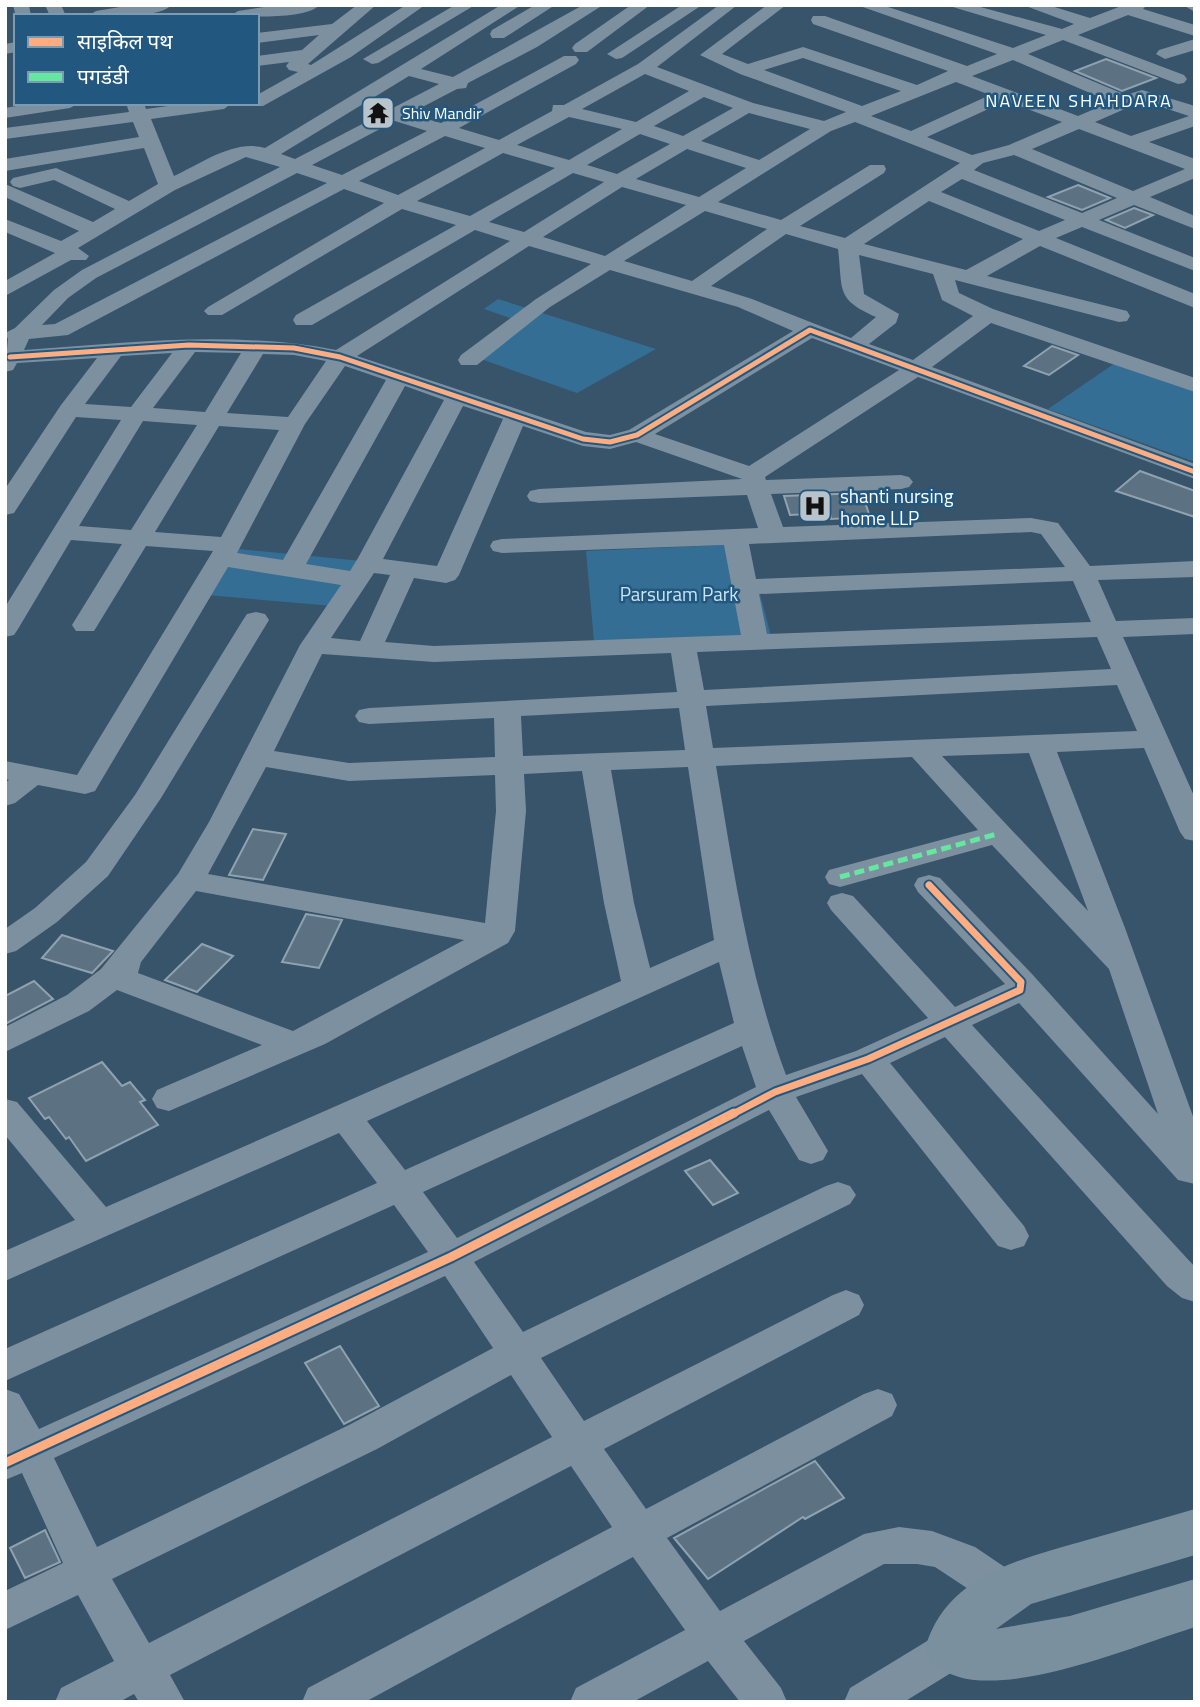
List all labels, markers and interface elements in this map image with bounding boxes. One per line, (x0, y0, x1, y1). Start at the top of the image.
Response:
legend (14, 14, 259, 105)
text: साइकिल पथ (77, 25, 173, 57)
text: पगडंडी (77, 60, 129, 92)
district label: NAVEEN SHAHDARA (985, 87, 1173, 114)
temple icon: Shiv Mandir (359, 94, 397, 132)
place label: Shiv Mandir (402, 101, 482, 125)
place label: shanti nursing home LLP (840, 481, 954, 532)
hospital icon: shanti nursing home LLP (796, 487, 834, 525)
park label: Parsuram Park (620, 579, 738, 608)

